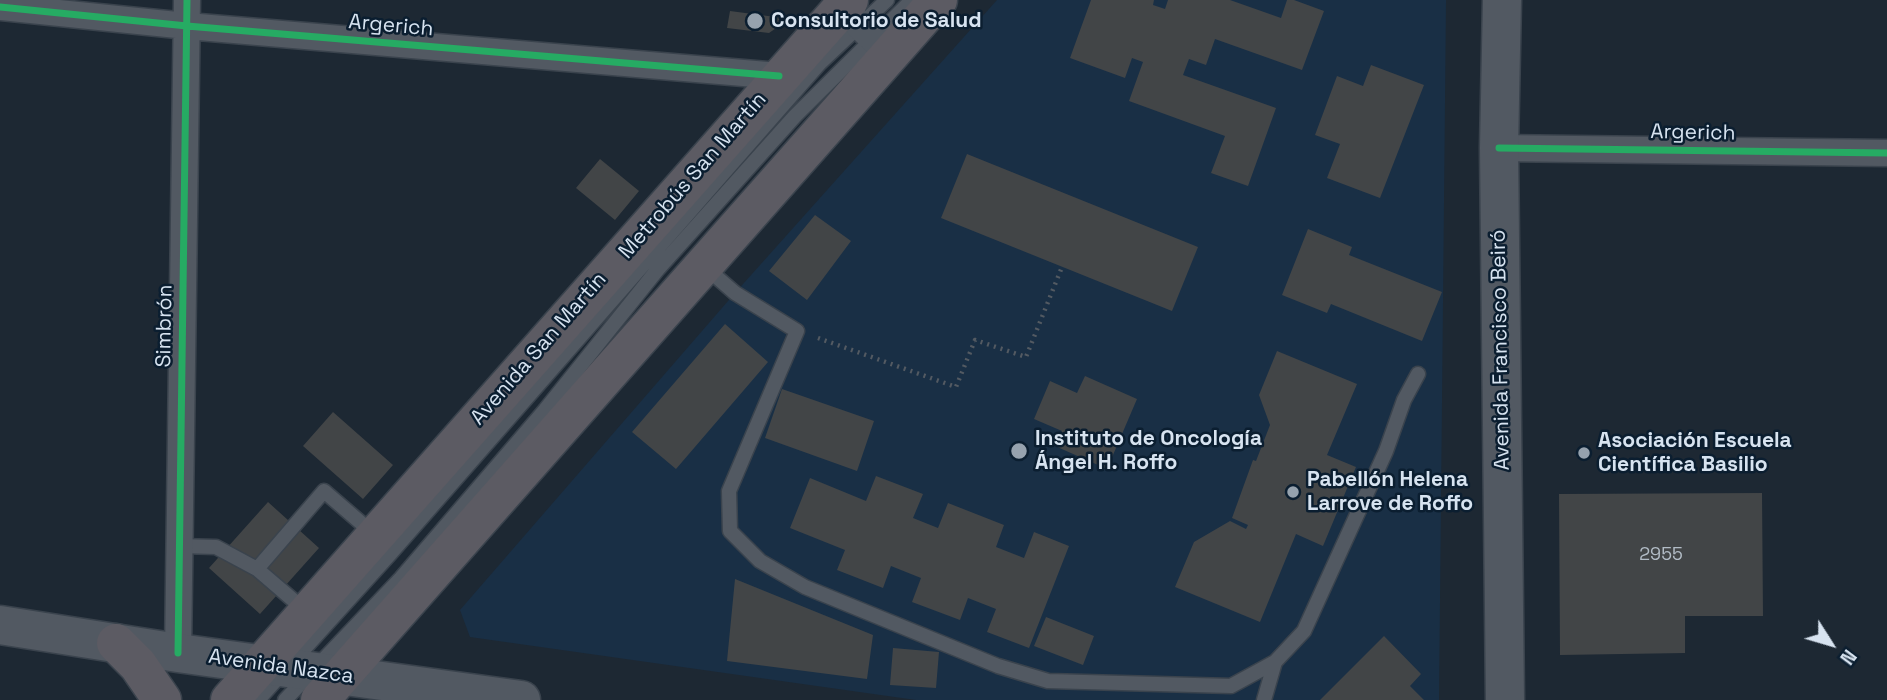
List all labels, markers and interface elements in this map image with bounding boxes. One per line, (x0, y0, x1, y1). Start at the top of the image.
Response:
place label: Consultorio de Salud (771, 8, 982, 34)
street label: Argerich (347, 10, 435, 42)
marker: Consultorio de Salud (745, 11, 765, 31)
street label: Metrobús San Martín (614, 88, 772, 264)
street label: Argerich (1650, 120, 1736, 146)
street label: Avenida Francisco Beiró (1486, 229, 1516, 471)
street label: Avenida San Martín (466, 267, 612, 431)
street label: Simbrón (152, 284, 178, 368)
place label: Instituto de Oncología Ángel H. Roffo (1035, 426, 1262, 476)
place label: Asociación Escuela Científica Basilio (1598, 428, 1792, 478)
marker: Instituto de Oncología Ángel H. Roffo (1009, 441, 1029, 461)
marker: Asociación Escuela Científica Basilio (1576, 445, 1592, 461)
place label: Pabellón Helena Larrove de Roffo (1307, 467, 1473, 517)
marker: Pabellón Helena Larrove de Roffo (1285, 484, 1301, 500)
house number: 2955 (1639, 544, 1683, 566)
north arrow (1796, 609, 1866, 679)
street label: Avenida Nazca (207, 644, 355, 690)
text: N (1834, 644, 1862, 670)

